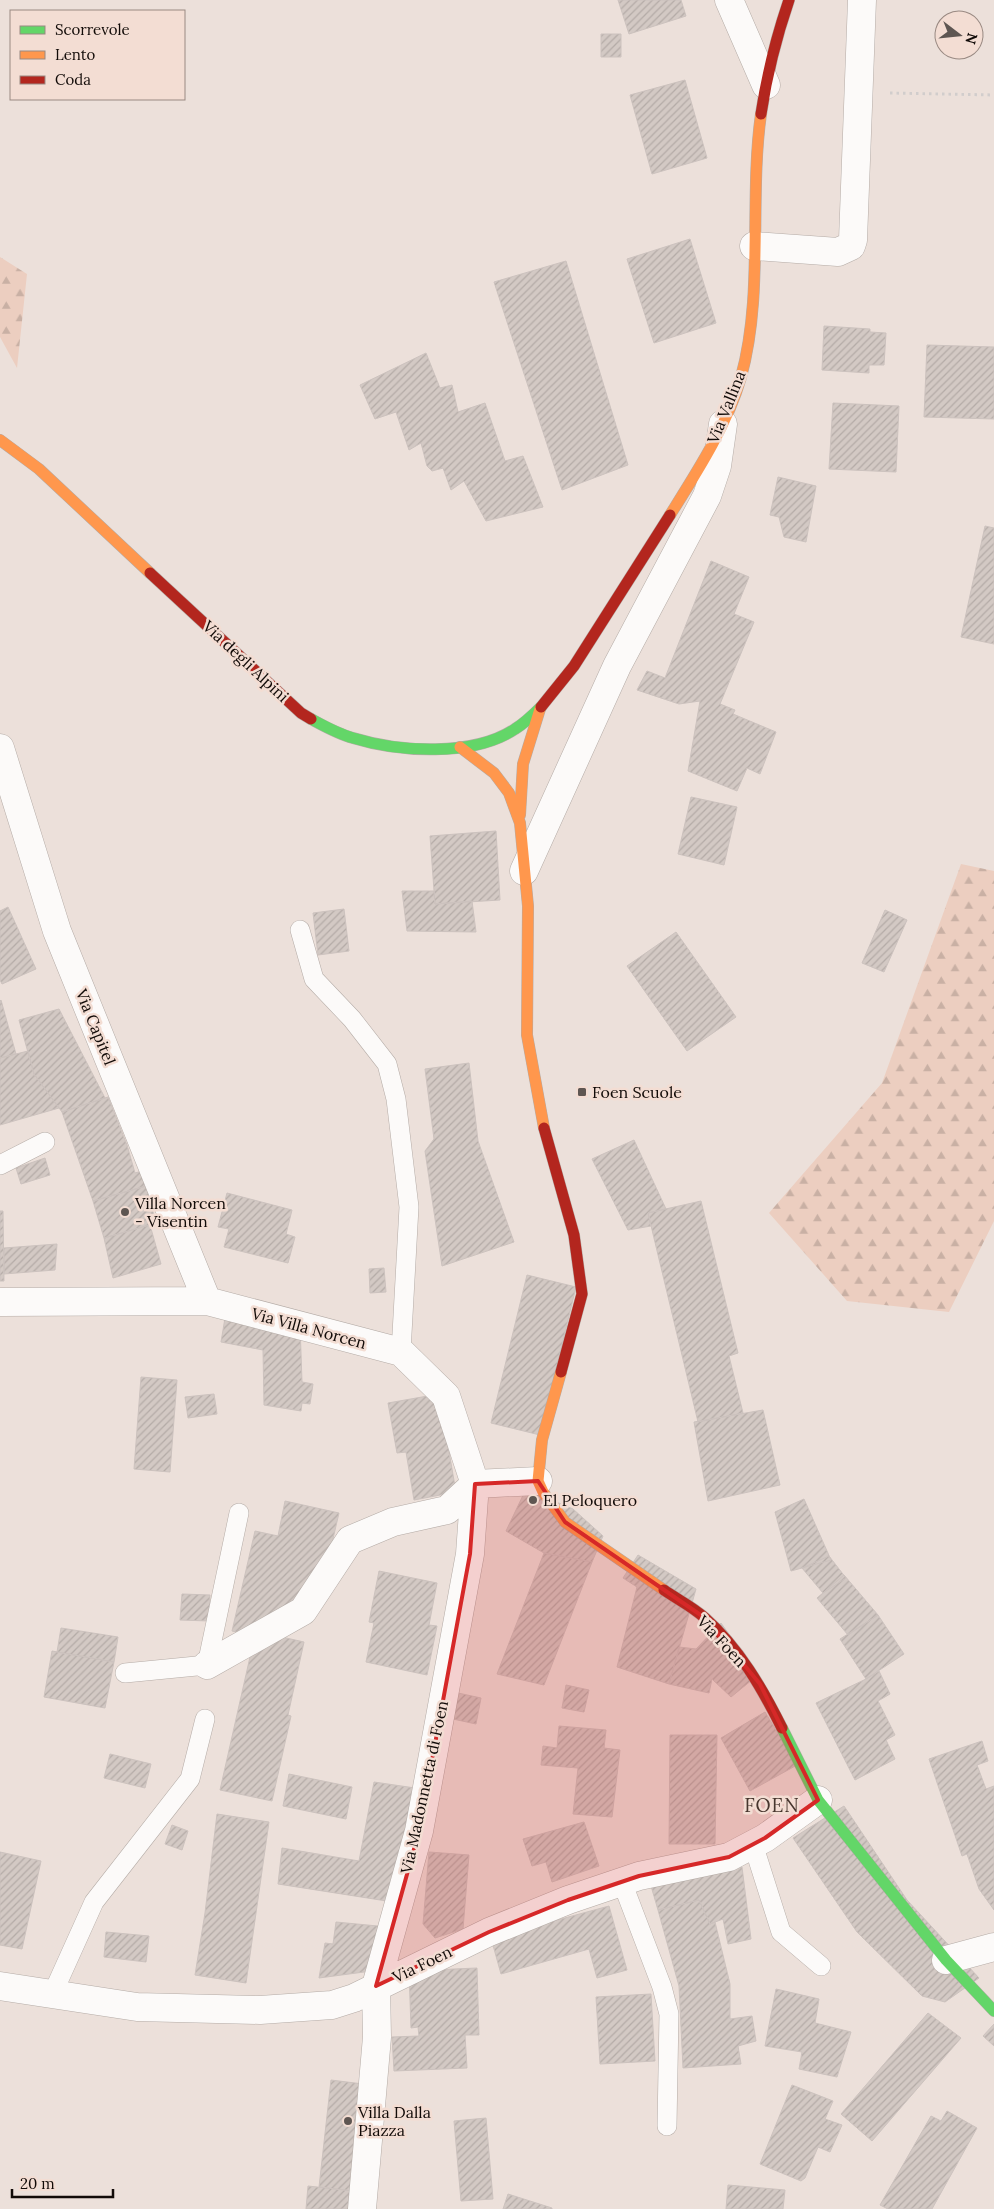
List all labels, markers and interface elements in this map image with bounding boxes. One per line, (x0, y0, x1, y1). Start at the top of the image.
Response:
legend (10, 10, 185, 100)
north arrow (934, 10, 984, 60)
text: Scorrevole (55, 20, 130, 39)
text: N (961, 31, 982, 46)
text: Lento (55, 45, 96, 64)
text: Coda (55, 70, 91, 89)
street label: Via Vallina (702, 368, 750, 447)
street label: Via degli Alpini (198, 615, 293, 706)
street label: Via Capitel (71, 985, 120, 1068)
place label: Foen Scuole (592, 1082, 682, 1102)
marker: Foen Scuole (576, 1086, 588, 1098)
place label: Villa Norcen - Visentin (134, 1193, 226, 1231)
marker: Villa Norcen - Visentin (119, 1206, 131, 1218)
street label: Via Villa Norcen (248, 1303, 369, 1353)
place label: El Peloquero (543, 1490, 637, 1510)
marker: El Peloquero (527, 1494, 539, 1506)
street label: Via Foen (692, 1610, 751, 1671)
street label: Via Madonnetta di Foen (396, 1698, 452, 1876)
district label: FOEN (744, 1793, 800, 1817)
street label: Via Foen (388, 1941, 455, 1987)
place label: Villa Dalla Piazza (357, 2102, 431, 2140)
marker: Villa Dalla Piazza (342, 2115, 354, 2127)
scale bar (12, 2166, 114, 2198)
text: 20 m (20, 2174, 55, 2193)

